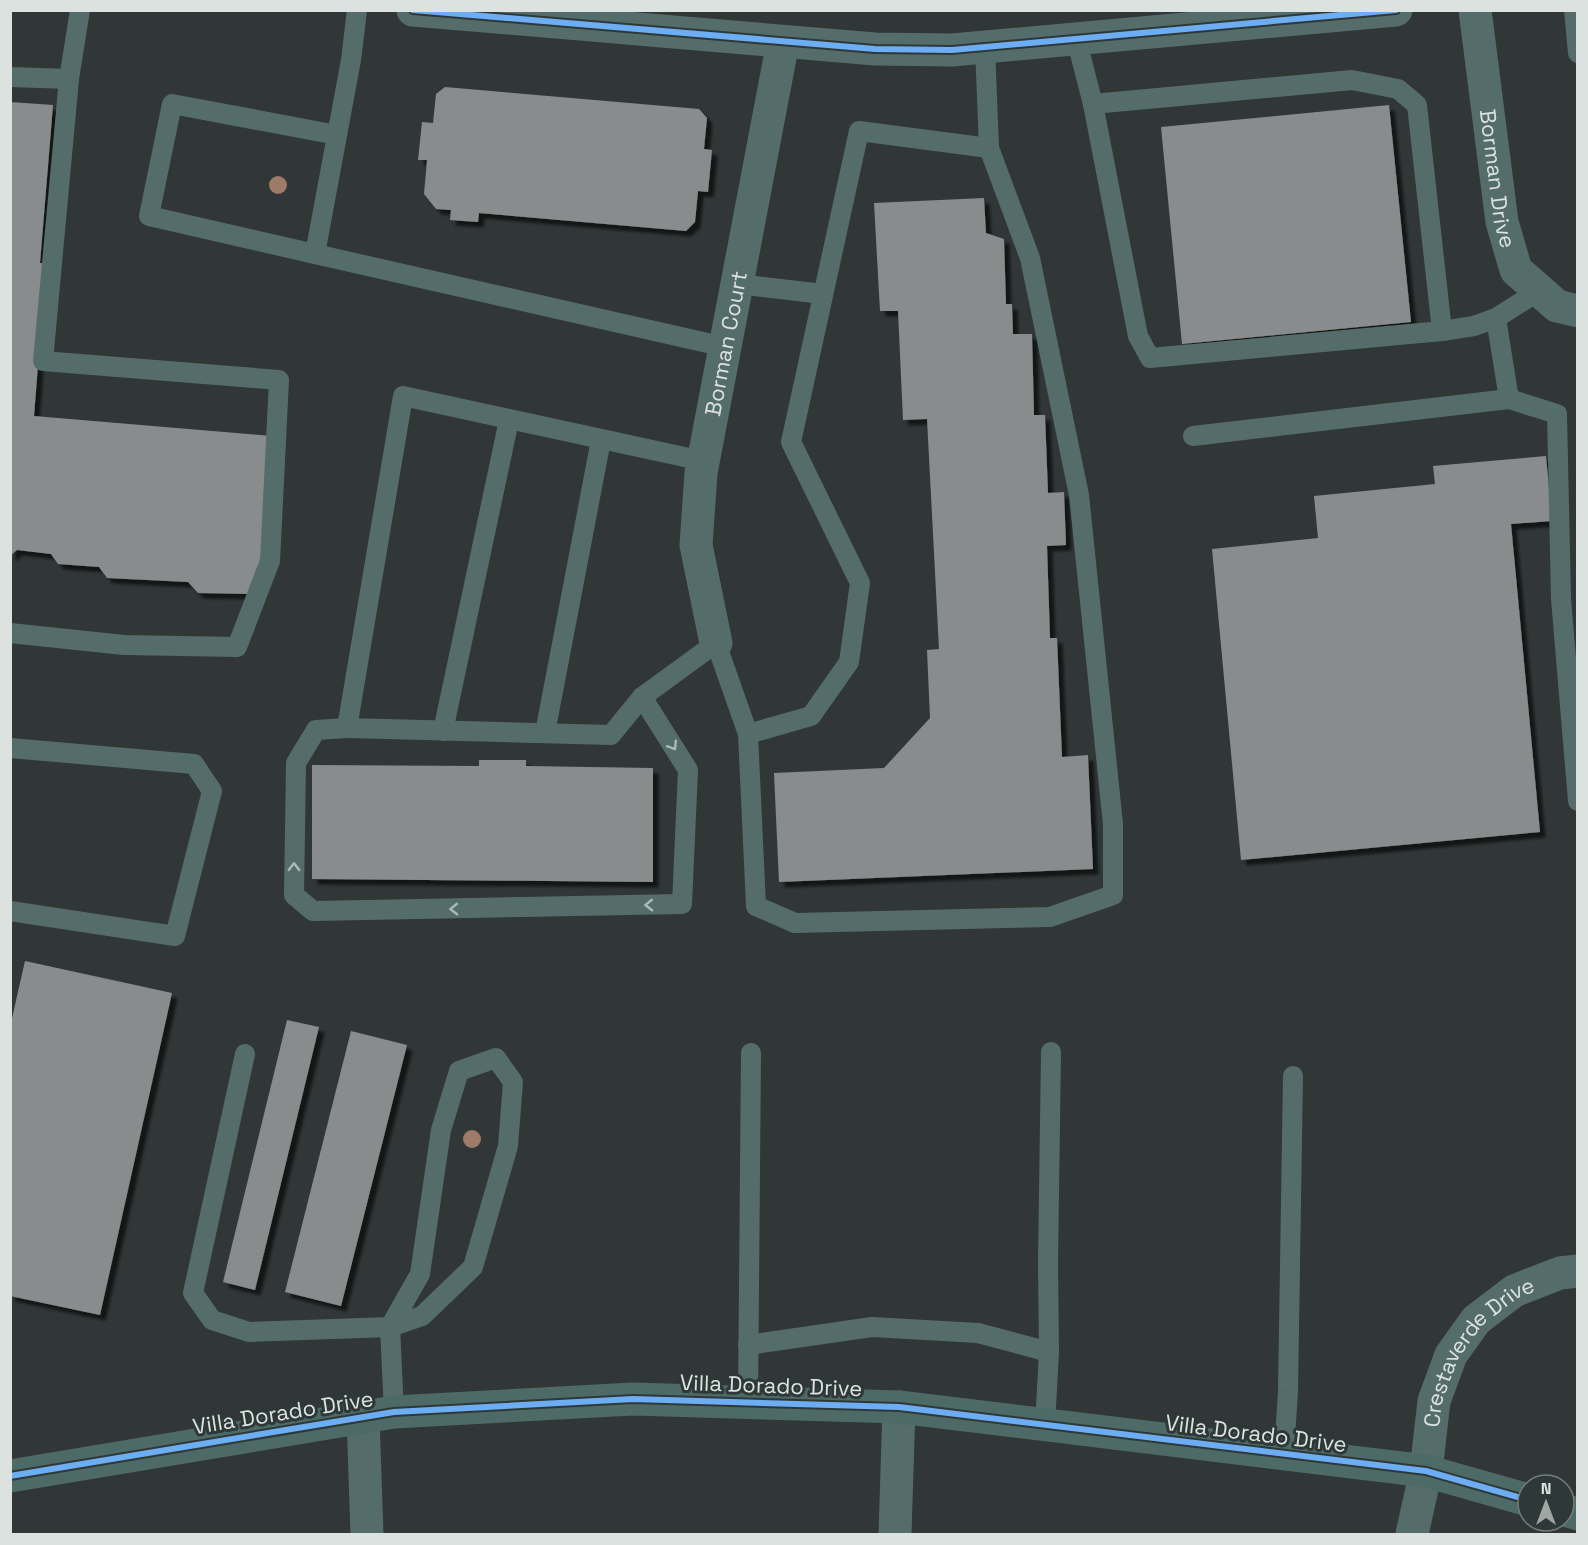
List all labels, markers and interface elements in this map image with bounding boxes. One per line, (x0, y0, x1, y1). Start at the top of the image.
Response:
street label: Borman Drive (1474, 107, 1523, 251)
street label: Borman Court (698, 269, 753, 418)
one-way arrow (666, 740, 678, 750)
one-way arrow (288, 862, 300, 871)
one-way arrow (645, 899, 654, 911)
one-way arrow (450, 902, 459, 915)
street label: Crestaverde Drive (1417, 1271, 1538, 1429)
street label: Villa Dorado Drive (679, 1368, 863, 1402)
street label: Villa Dorado Drive (191, 1384, 375, 1440)
street label: Villa Dorado Drive (1164, 1408, 1348, 1458)
north arrow (1516, 1473, 1576, 1533)
text: N (1541, 1478, 1551, 1499)

